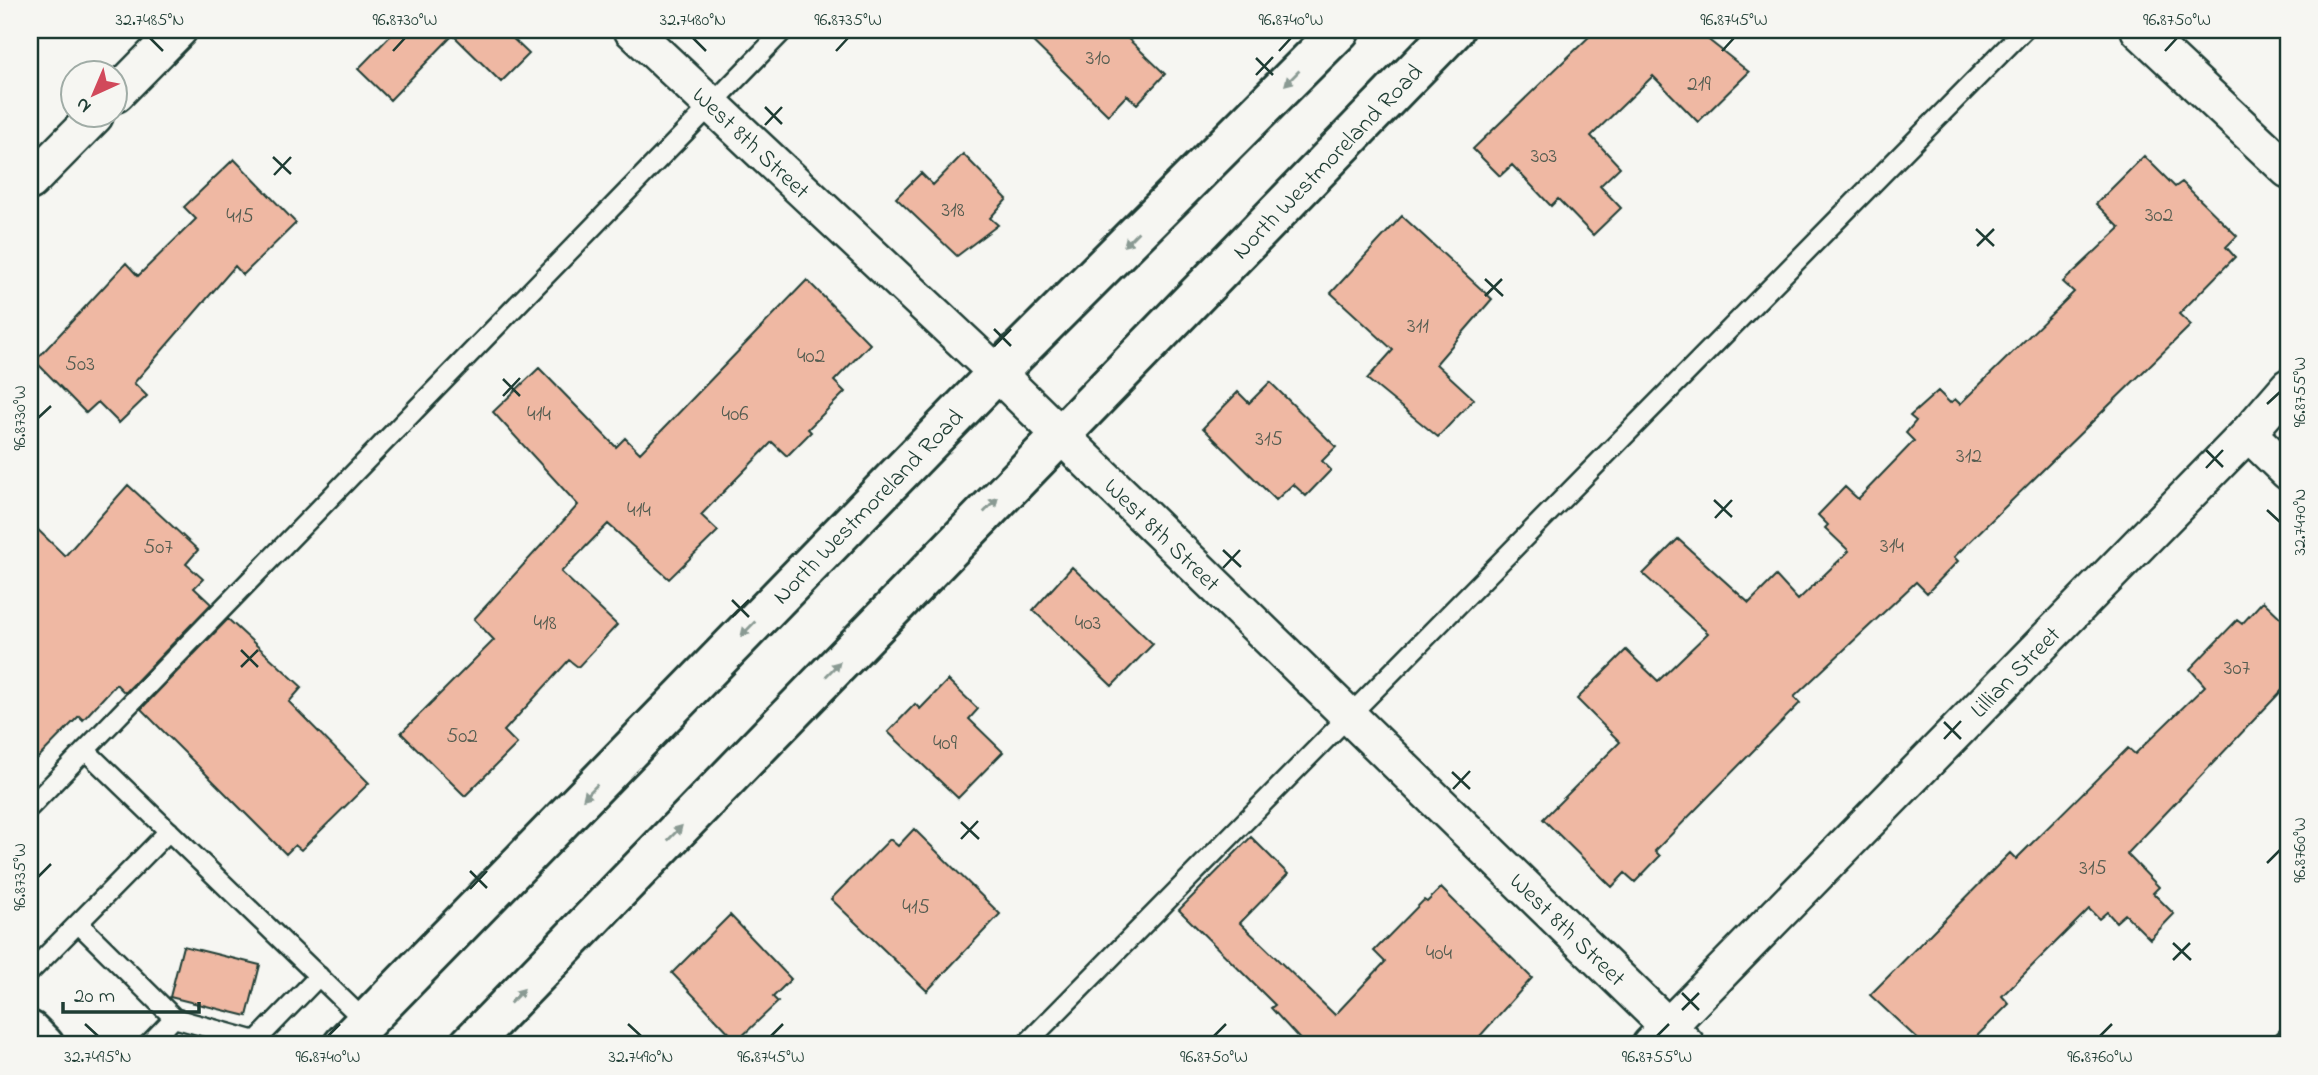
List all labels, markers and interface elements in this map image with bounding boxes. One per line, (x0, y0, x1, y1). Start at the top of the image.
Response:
text: 32.7485°N (116, 8, 184, 34)
text: 96.8730°W (372, 8, 438, 34)
text: 32.7480°N (660, 8, 726, 34)
text: 96.8735°W (814, 8, 882, 34)
text: 96.8740°W (1258, 8, 1324, 34)
text: 96.8745°W (1700, 8, 1768, 34)
text: 96.8750°W (2143, 8, 2211, 34)
house number: 310 (1086, 44, 1110, 74)
street label: North Westmoreland Road (1225, 56, 1433, 269)
north arrow (60, 60, 130, 130)
one-way arrow (1284, 69, 1300, 86)
house number: 219 (1687, 70, 1711, 100)
street label: West 8th Street (683, 80, 817, 208)
text: N (70, 90, 98, 119)
house number: 303 (1531, 142, 1557, 172)
house number: 318 (941, 196, 965, 226)
house number: 302 (2145, 201, 2173, 231)
house number: 415 (226, 202, 254, 232)
one-way arrow (1123, 231, 1140, 247)
house number: 311 (1407, 312, 1429, 342)
house number: 402 (797, 342, 825, 372)
house number: 503 (65, 350, 95, 380)
text: 96.8755°W (2288, 357, 2314, 427)
text: 96.8730°W (8, 385, 34, 451)
house number: 414 (527, 400, 551, 430)
house number: 406 (722, 400, 748, 430)
street label: North Westmoreland Road (766, 402, 973, 614)
house number: 315 (1255, 425, 1283, 455)
house number: 312 (1956, 442, 1982, 472)
street label: West 8th Street (1095, 471, 1227, 601)
text: 32.7470°N (2288, 488, 2314, 556)
house number: 414 (627, 496, 651, 526)
one-way arrow (982, 497, 998, 514)
house number: 314 (1880, 532, 1904, 562)
house number: 507 (143, 533, 173, 563)
house number: 418 (533, 609, 557, 639)
house number: 403 (1075, 609, 1101, 639)
street label: Lillian Street (1963, 619, 2070, 727)
one-way arrow (741, 620, 757, 637)
house number: 307 (2224, 654, 2251, 684)
one-way arrow (825, 661, 841, 678)
house number: 502 (446, 722, 478, 752)
house number: 409 (933, 729, 958, 759)
one-way arrow (582, 783, 598, 800)
text: 96.8760°W (2288, 817, 2314, 883)
one-way arrow (667, 825, 683, 842)
text: 96.8735°W (8, 843, 34, 911)
house number: 315 (2079, 854, 2107, 884)
street label: West 8th Street (1500, 866, 1633, 996)
house number: 415 (902, 893, 930, 923)
house number: 404 (1426, 939, 1453, 969)
scale bar (63, 970, 200, 1014)
text: 20 m (74, 982, 115, 1012)
one-way arrow (508, 988, 525, 1005)
text: 32.7495°N (64, 1045, 132, 1071)
text: 96.8740°W (295, 1045, 361, 1071)
text: 32.7490°N (608, 1045, 674, 1071)
text: 96.8745°W (737, 1045, 805, 1071)
text: 96.8750°W (1180, 1045, 1248, 1071)
text: 96.8755°W (1622, 1045, 1692, 1071)
text: 96.8760°W (2067, 1045, 2133, 1071)

